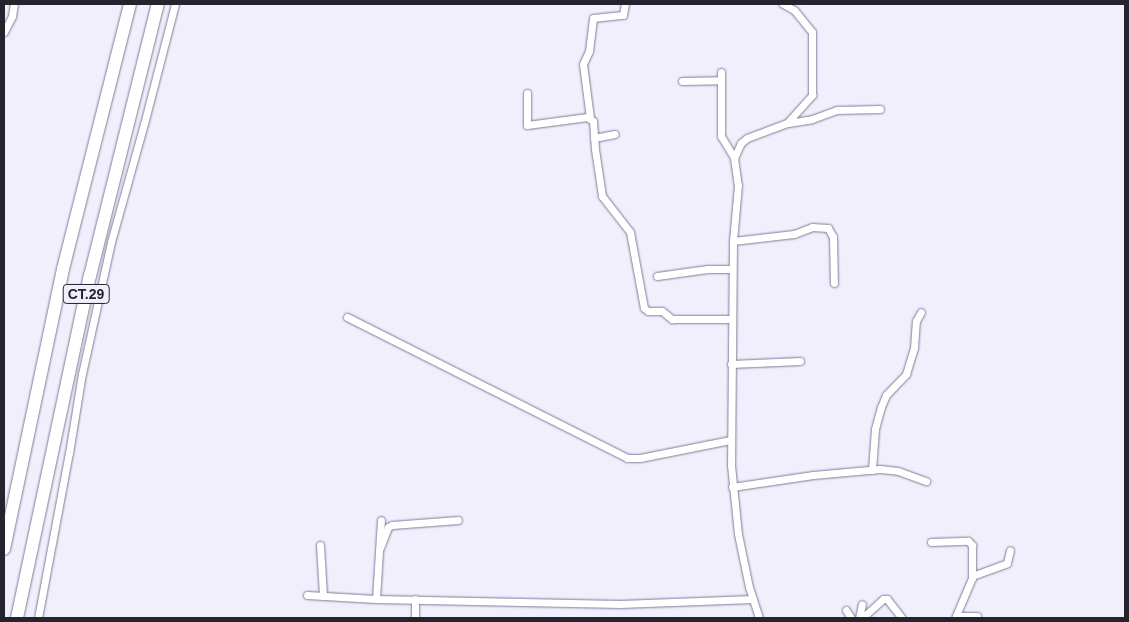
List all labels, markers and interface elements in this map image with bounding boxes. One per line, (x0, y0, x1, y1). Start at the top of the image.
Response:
road number: CT.29 (62, 282, 110, 306)

